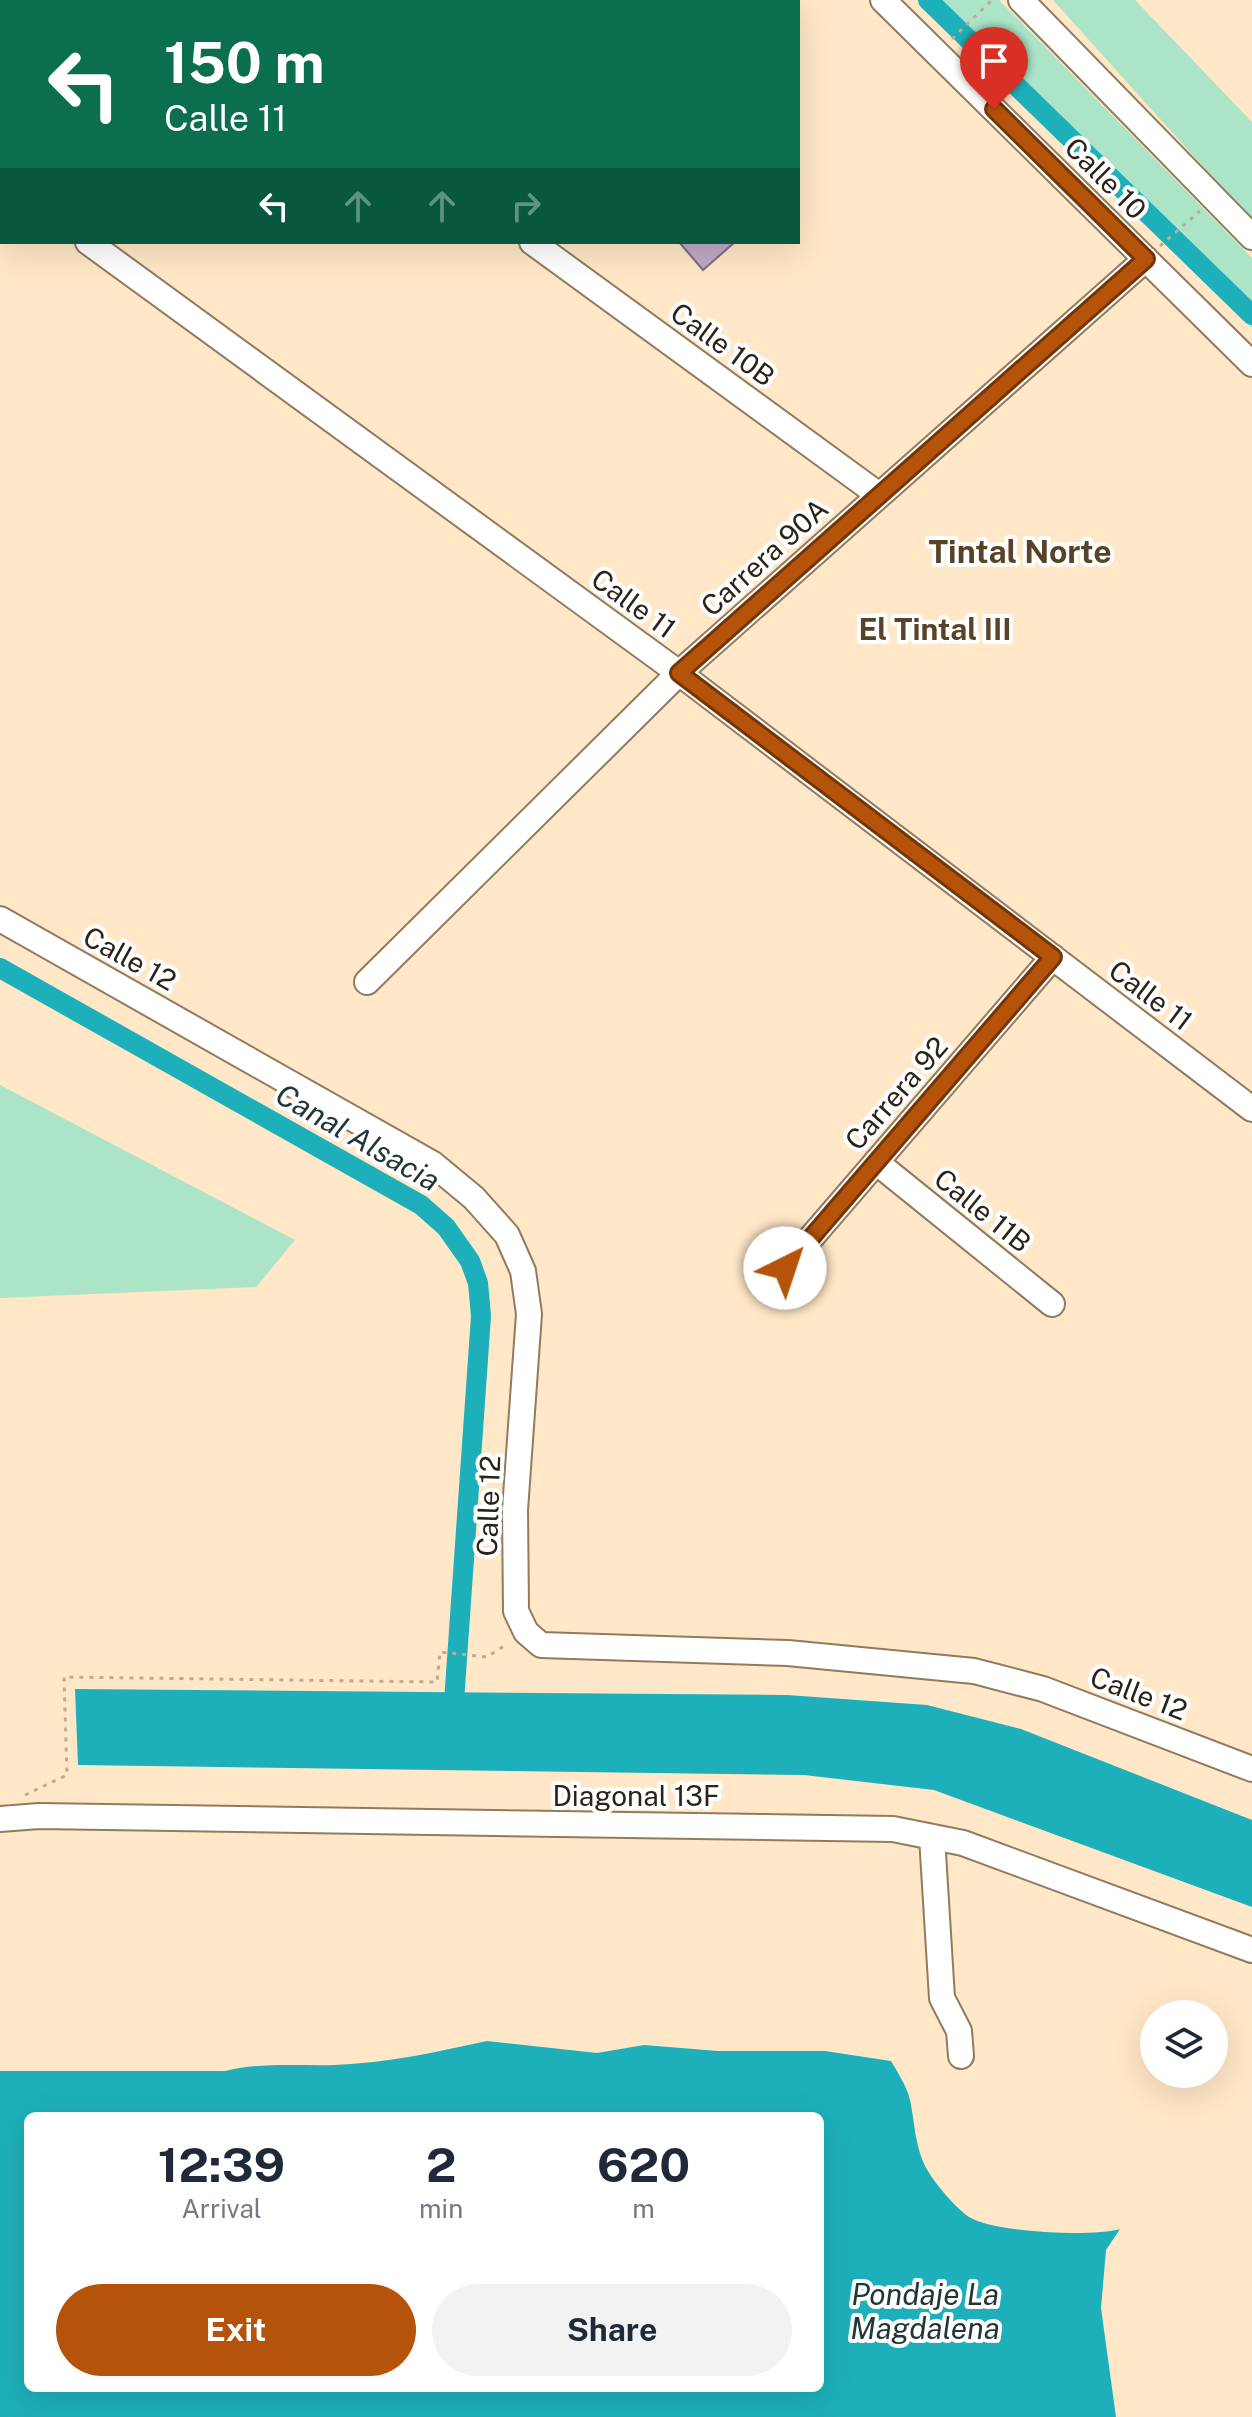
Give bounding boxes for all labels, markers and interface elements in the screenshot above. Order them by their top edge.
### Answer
pin [960,27,1028,109]
text: 150 m [164,30,325,96]
icon: left [32,32,136,136]
icon: arrive [972,39,1016,83]
text: Calle 11 [164,97,287,139]
street label: Calle 10 [1058,130,1154,226]
icon: left [252,184,296,228]
icon: ahead [336,184,380,228]
icon: ahead [420,184,464,228]
icon: right [504,184,548,228]
street label: Calle 10B [665,295,781,393]
street label: Carrera 90A [694,491,834,623]
district label: Tintal Norte [928,533,1112,570]
street label: Calle 11 [586,562,682,644]
district label: El Tintal III [858,611,1012,647]
street label: Calle 12 [78,919,182,997]
street label: Calle 11 [1103,953,1199,1037]
street label: Carrera 92 [838,1030,954,1156]
water label: Canal Alsacia [270,1076,446,1198]
street label: Calle 11B [928,1161,1038,1259]
position arrow [743,1226,827,1310]
street label: Calle 12 [470,1455,506,1557]
street label: Calle 12 [1086,1660,1192,1726]
street label: Diagonal 13F [552,1779,720,1812]
map controls [1140,2000,1228,2088]
button: layers [1140,2000,1228,2088]
text: 12:39 [158,2136,285,2193]
text: 2 [426,2136,456,2193]
text: 620 [597,2136,690,2193]
text: Arrival [181,2193,262,2224]
text: min [419,2193,463,2224]
text: m [632,2193,655,2224]
water label: Pondaje La Magdalena [850,2276,1000,2346]
button: Exit [56,2284,416,2376]
button: Share [432,2284,792,2376]

